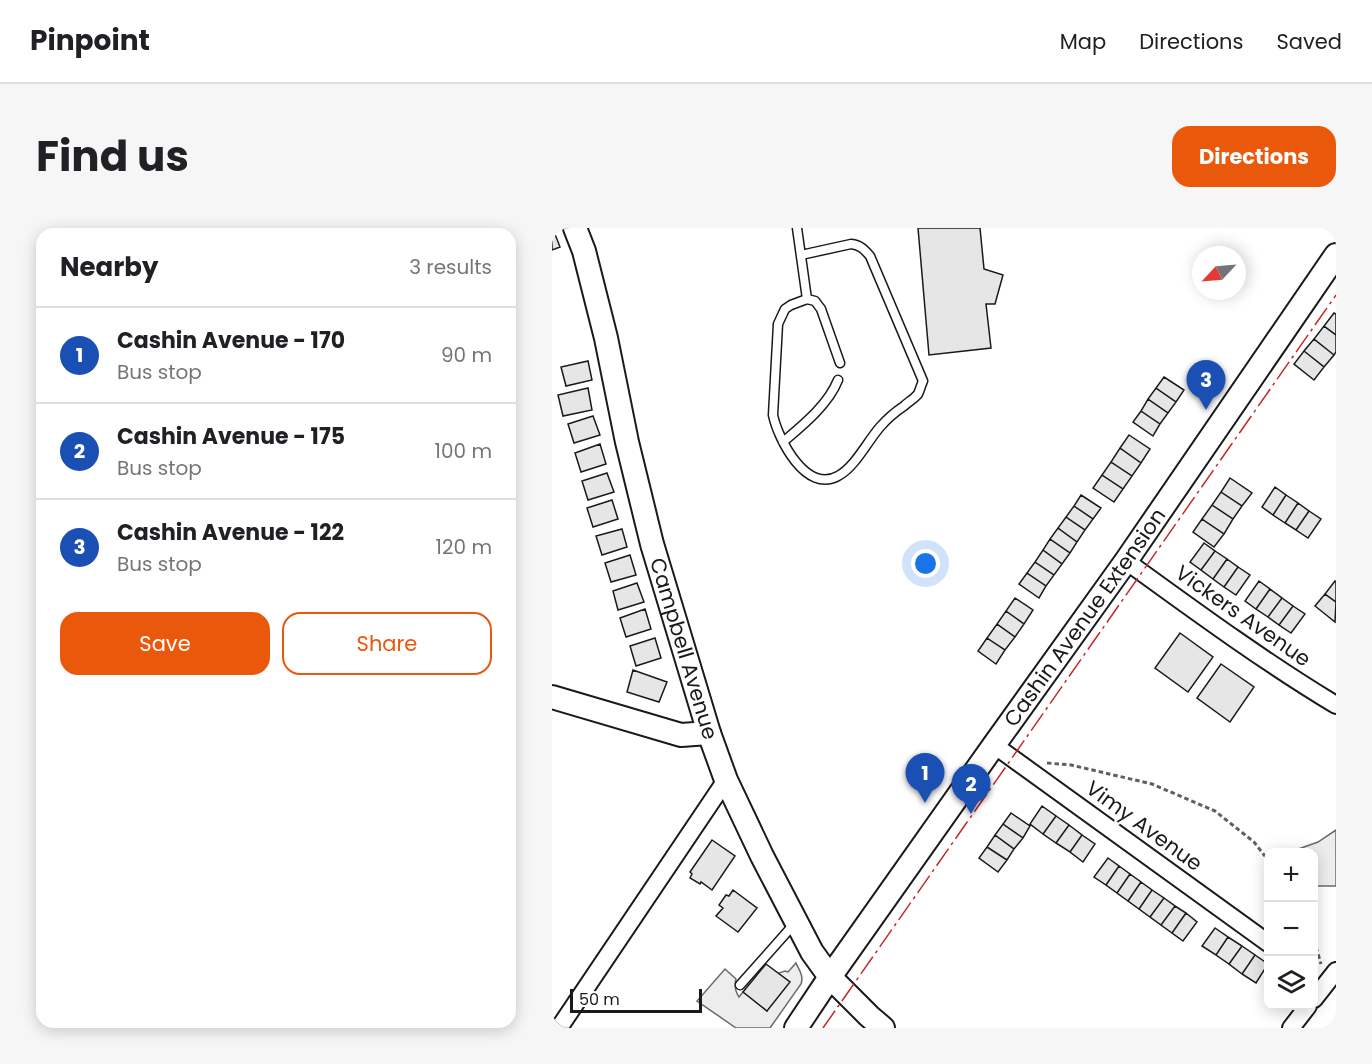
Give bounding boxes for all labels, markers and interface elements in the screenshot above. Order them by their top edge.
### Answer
text: Pinpoint [30,21,150,60]
text: Map [1060,27,1106,56]
text: Directions [1139,27,1243,56]
text: Saved [1276,27,1342,56]
button: Directions [1172,126,1336,187]
text: Find us [36,127,189,186]
north arrow [1192,246,1246,300]
text: Nearby [60,249,158,285]
text: 3 results [409,253,492,281]
text: Cashin Avenue - 170 [117,325,345,356]
text: 1 [76,341,83,369]
text: 90 m [441,341,492,369]
text: Bus stop [117,358,202,386]
pin: 3 [1186,360,1226,410]
text: Cashin Avenue - 175 [117,421,345,452]
text: 2 [74,437,85,465]
text: 100 m [435,437,492,465]
text: Bus stop [117,454,202,482]
street label: Cashin Avenue Extension [997,502,1172,732]
text: Cashin Avenue - 122 [117,517,344,548]
text: 3 [73,533,86,561]
text: 120 m [436,533,492,561]
your location [911,549,940,578]
text: Bus stop [117,550,202,578]
street label: Campbell Avenue [643,554,725,743]
street label: Vickers Avenue [1170,558,1317,673]
button: Save [60,612,270,675]
button: Share [282,612,492,675]
pin: 1 [906,754,944,803]
pin: 2 [952,764,990,814]
street label: Vimy Avenue [1080,774,1208,878]
map controls [1264,848,1318,1010]
button: + [1264,848,1318,902]
button: − [1264,902,1318,956]
button: layers [1264,956,1318,1010]
scale bar [570,986,702,1014]
text: 50 m [579,988,620,1011]

